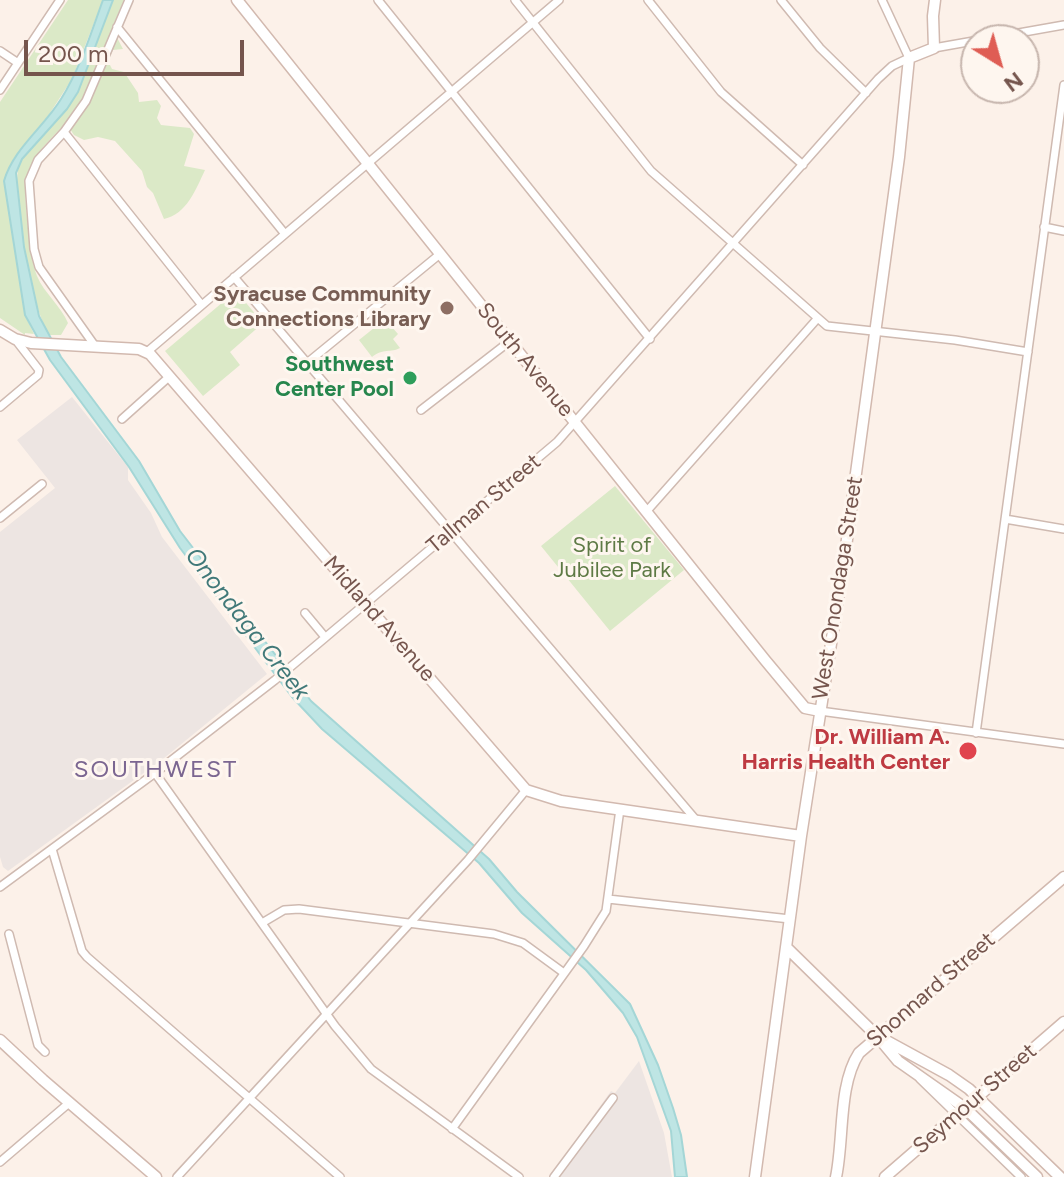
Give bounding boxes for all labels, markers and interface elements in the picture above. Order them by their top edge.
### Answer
scale bar [28,24,248,74]
north arrow [960,24,1040,104]
text: 200 m [38,39,109,68]
text: N [999,66,1028,98]
place label: Syracuse Community Connections Library [213,282,431,334]
street label: South Avenue [471,298,579,422]
marker: Syracuse Community Connections Library [438,299,456,317]
place label: Southwest Center Pool [275,352,394,404]
marker: Southwest Center Pool [401,369,419,387]
street label: Tallman Street [422,449,546,559]
street label: West Onondaga Street [807,474,869,702]
park label: Spirit of Jubilee Park [553,533,671,584]
water label: Onondaga Creek [179,542,315,706]
street label: Midland Avenue [317,551,441,687]
place label: Dr. William A. Harris Health Center [742,725,950,776]
marker: Dr. William A. Harris Health Center [957,740,979,762]
district label: SOUTHWEST [74,756,238,784]
street label: Shonnard Street [861,927,1001,1053]
street label: Seymour Street [908,1038,1042,1160]

